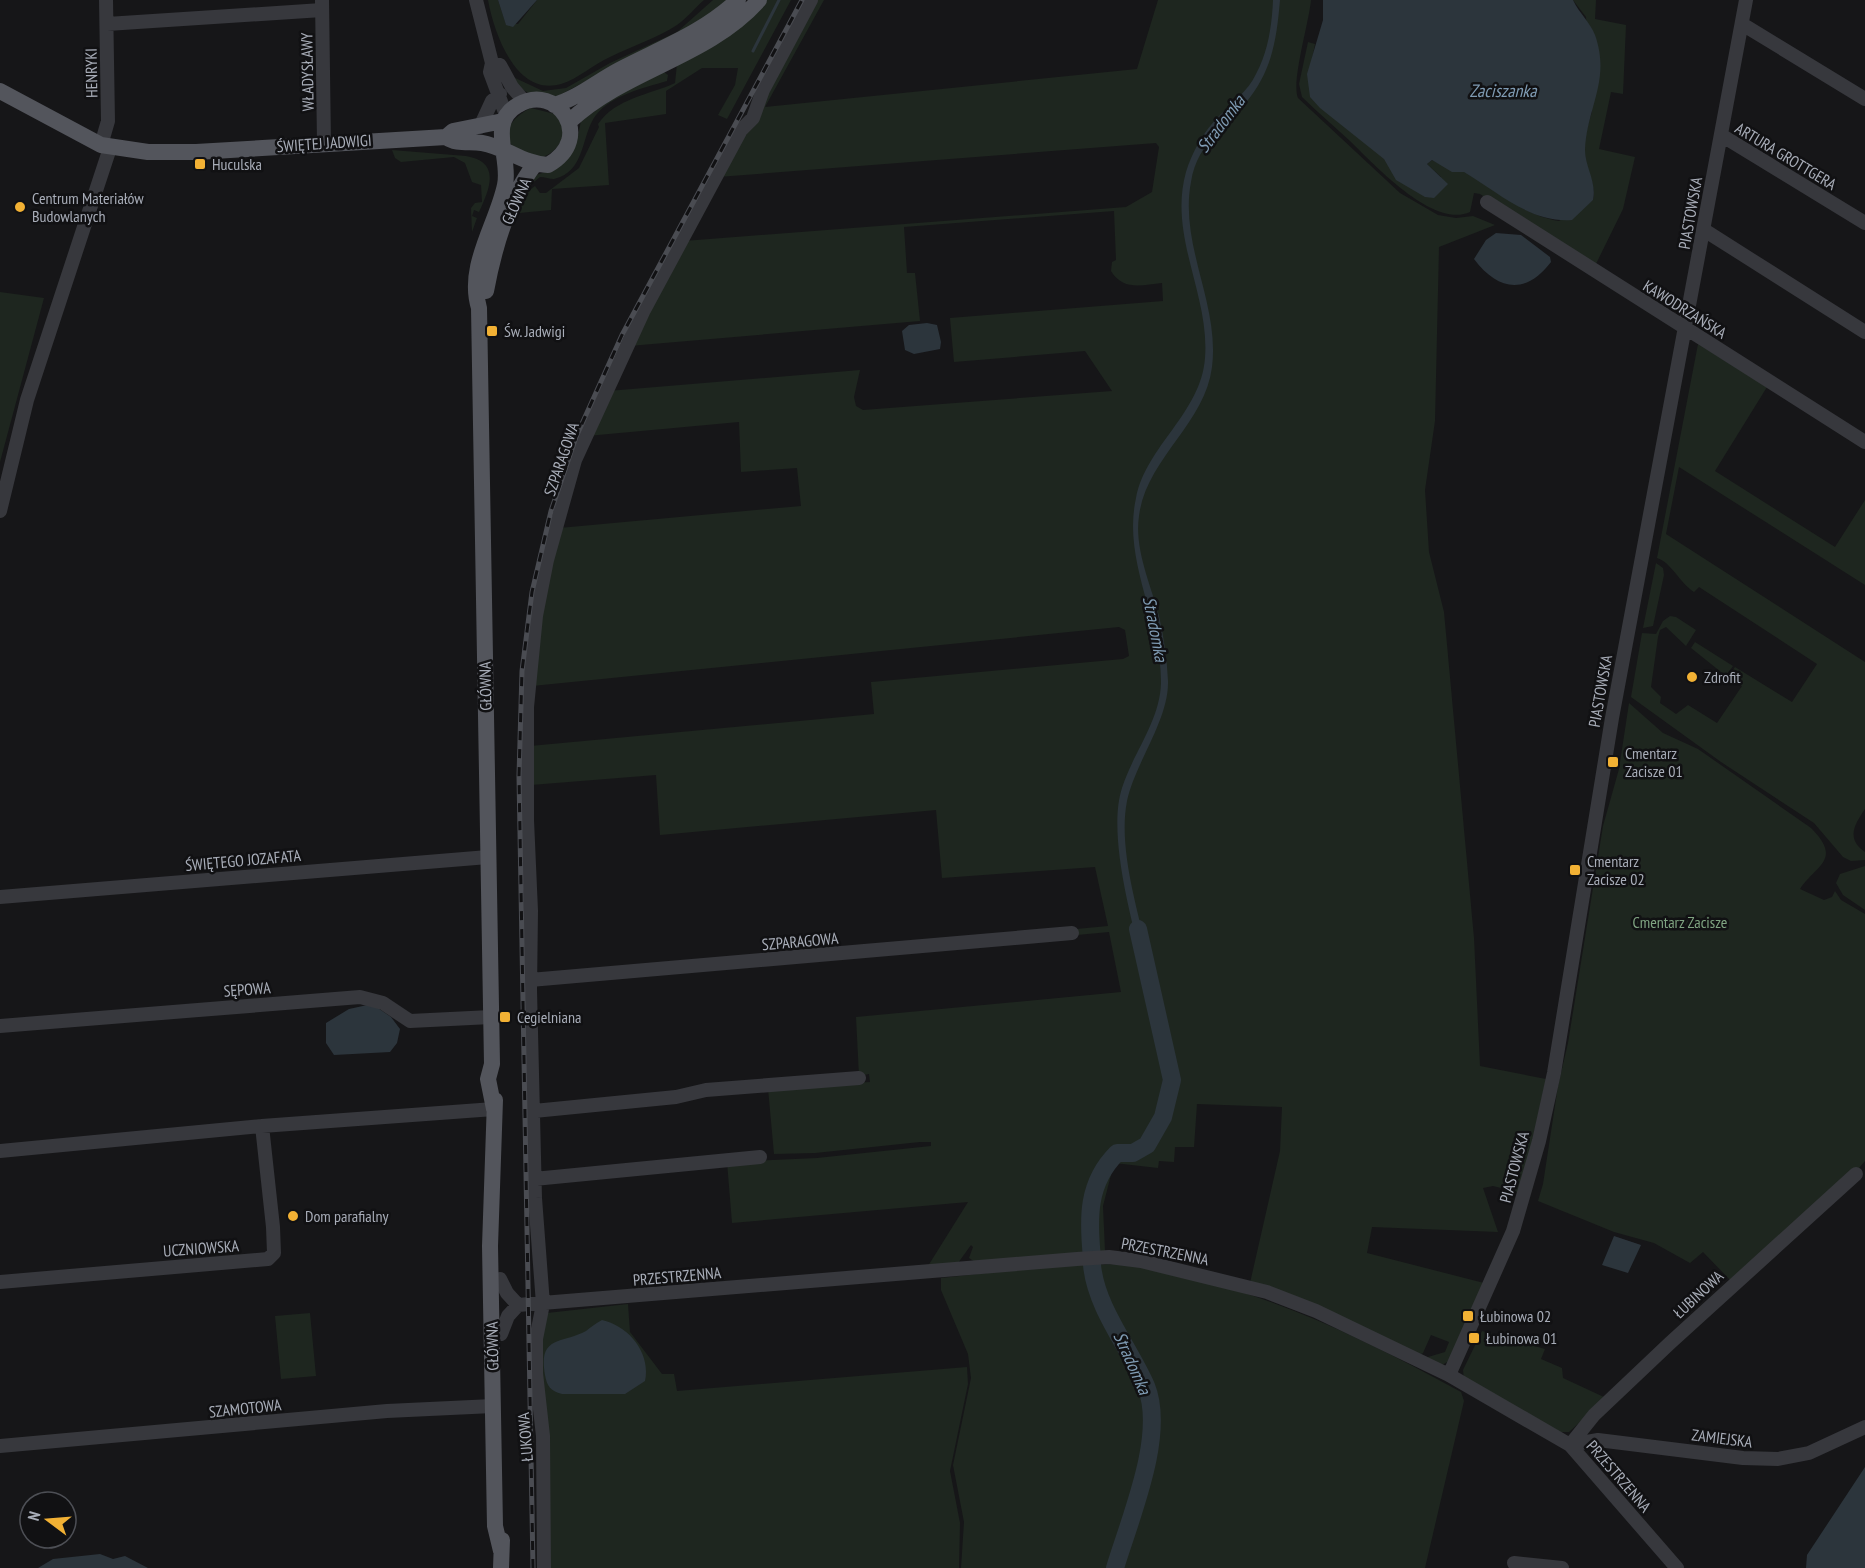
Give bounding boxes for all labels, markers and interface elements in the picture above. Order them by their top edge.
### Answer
street label: WŁADYSŁAWY [296,32,318,112]
street label: HENRYKI [81,48,101,98]
water label: Zaciszanka [1470,79,1537,102]
water label: Stradomka [1191,90,1250,157]
street label: ARTURA GROTTGERA [1732,118,1841,194]
street label: ŚWIĘTEJ JADWIGI [276,130,372,156]
place label: Huculska [212,154,262,174]
marker: Huculska [193,157,207,171]
street label: GŁÓWNA [497,174,535,227]
street label: PIASTOWSKA [1674,175,1706,251]
place label: Centrum Materiałów Budowlanych [32,188,144,226]
marker: Centrum Materiałów Budowlanych [13,200,27,214]
street label: KAWODRZAŃSKA [1640,275,1731,343]
place label: Św. Jadwigi [504,321,565,341]
marker: Św. Jadwigi [485,324,499,338]
street label: SZPARAGOWA [539,419,583,498]
water label: Stradomka [1138,594,1173,664]
street label: PIASTOWSKA [1584,653,1616,729]
street label: GŁÓWNA [475,661,495,711]
place label: Zdrofit [1704,667,1741,687]
marker: Zdrofit [1685,670,1699,684]
place label: Cmentarz Zacisze 01 [1625,743,1683,781]
marker: Cmentarz Zacisze 01 [1606,755,1620,769]
street label: ŚWIĘTEGO JOZAFATA [184,845,302,875]
place label: Cmentarz Zacisze 02 [1587,851,1645,889]
marker: Cmentarz Zacisze 02 [1568,863,1582,877]
park label: Cmentarz Zacisze [1633,912,1727,932]
street label: SZPARAGOWA [761,928,839,954]
street label: SĘPOWA [223,977,272,1001]
place label: Cegielniana [517,1007,581,1027]
marker: Cegielniana [498,1010,512,1024]
street label: PIASTOWSKA [1495,1129,1533,1205]
place label: Dom parafialny [305,1206,388,1226]
marker: Dom parafialny [286,1209,300,1223]
street label: PRZESTRZENNA [1120,1233,1211,1269]
street label: UCZNIOWSKA [162,1235,240,1261]
street label: PRZESTRZENNA [632,1262,722,1290]
street label: ŁUBINOWA [1669,1265,1728,1322]
place label: Łubinowa 02 [1480,1306,1551,1326]
marker: Łubinowa 02 [1461,1309,1475,1323]
street label: GŁÓWNA [482,1321,502,1371]
water label: Stradomka [1108,1328,1157,1398]
place label: Łubinowa 01 [1486,1328,1557,1348]
marker: Łubinowa 01 [1467,1331,1481,1345]
street label: SZAMOTOWA [208,1394,283,1422]
street label: ŁUKOWA [513,1411,537,1462]
street label: ZAMIEJSKA [1691,1424,1754,1452]
street label: PRZESTRZENNA [1582,1436,1656,1516]
north arrow [18,1490,78,1550]
text: N [23,1509,44,1523]

